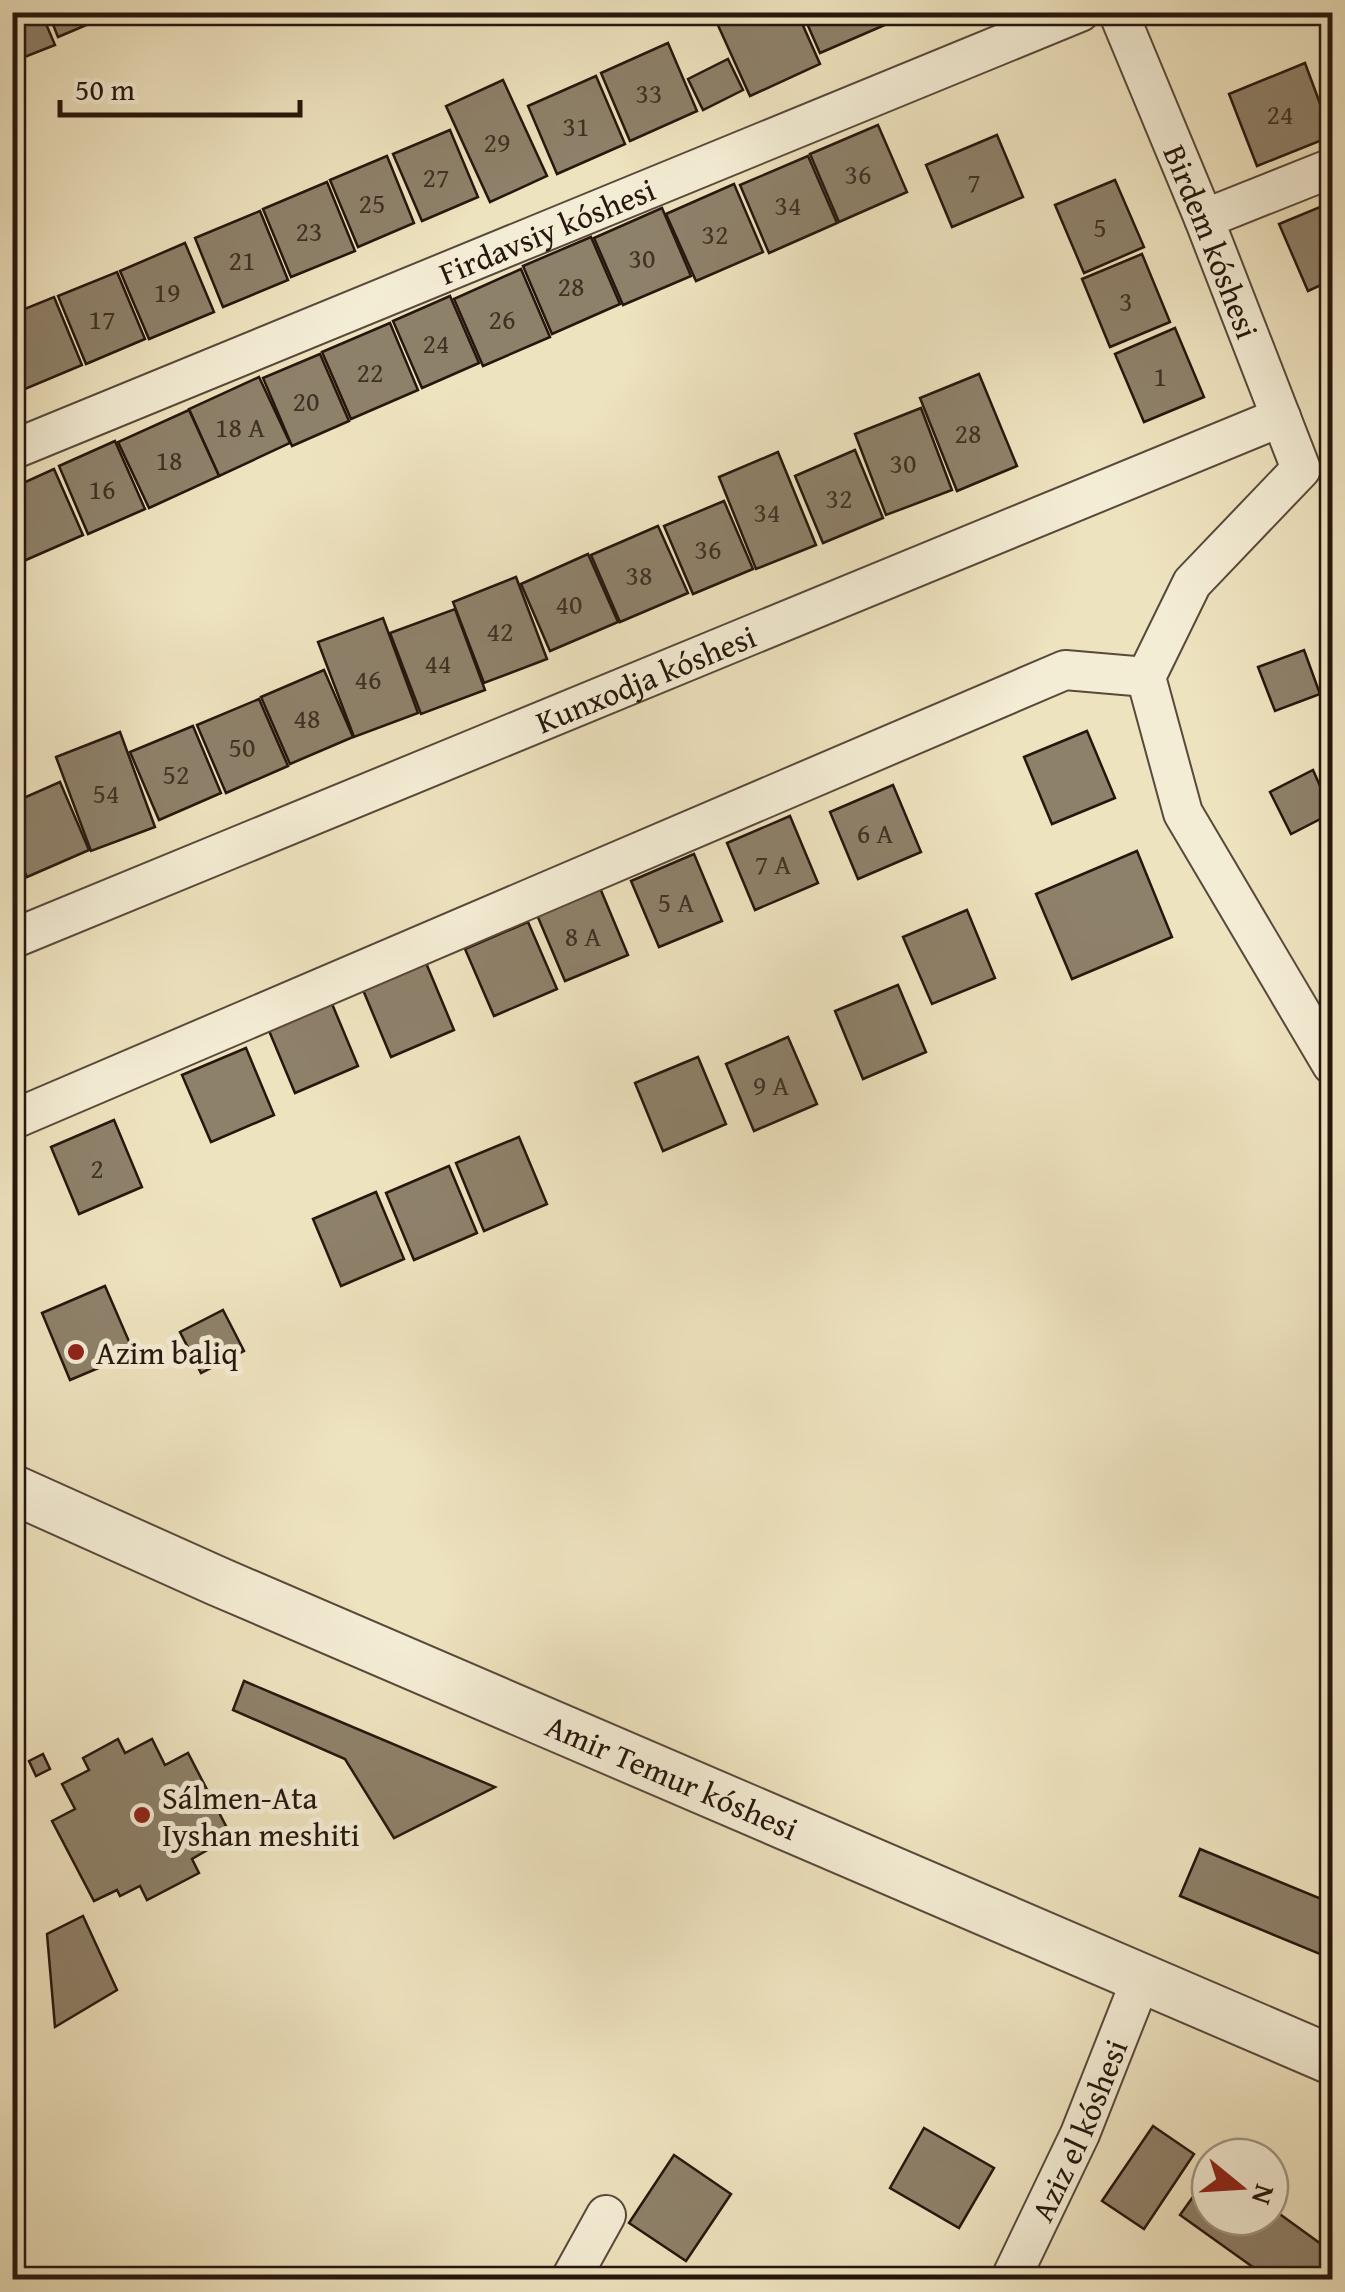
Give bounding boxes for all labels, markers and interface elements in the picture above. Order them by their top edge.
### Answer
scale bar [60,55,300,117]
text: 50 m [75,67,135,111]
house number: 33 [636,72,662,113]
house number: 24 [1267,93,1293,134]
house number: 31 [563,105,589,146]
house number: 29 [484,121,510,162]
street label: Birdem kóshesi [1152,137,1272,345]
house number: 36 [845,153,871,194]
house number: 27 [423,156,449,197]
house number: 7 [967,161,981,202]
street label: Firdavsiy kóshesi [432,165,662,296]
house number: 25 [359,182,385,223]
house number: 34 [775,184,801,225]
house number: 5 [1093,206,1107,247]
house number: 23 [296,210,322,251]
house number: 32 [702,213,728,254]
house number: 30 [629,237,655,278]
house number: 21 [229,239,255,280]
house number: 28 [558,265,584,306]
house number: 19 [154,271,180,312]
house number: 3 [1119,280,1133,321]
house number: 17 [89,298,115,339]
house number: 26 [489,298,515,339]
house number: 24 [423,322,449,363]
house number: 22 [357,351,383,392]
house number: 1 [1153,355,1167,396]
house number: 20 [293,380,319,421]
house number: 18 А [215,406,265,447]
house number: 28 [955,412,981,453]
house number: 18 [156,439,182,480]
house number: 30 [890,442,916,483]
house number: 16 [89,468,115,509]
house number: 32 [826,477,852,518]
house number: 34 [754,491,780,532]
house number: 36 [695,528,721,569]
house number: 38 [626,554,652,595]
house number: 40 [556,583,582,624]
house number: 42 [487,610,513,651]
street label: Kunxodja kóshesi [528,612,763,745]
house number: 44 [425,642,451,683]
house number: 46 [355,658,381,699]
house number: 48 [294,697,320,738]
house number: 50 [229,726,255,767]
house number: 52 [163,753,189,794]
house number: 54 [93,772,119,813]
house number: 6 А [857,812,893,853]
house number: 7 А [755,843,791,884]
house number: 5 А [658,881,694,922]
house number: 8 А [565,915,601,956]
house number: 9 А [753,1064,789,1105]
house number: 2 [90,1147,104,1188]
place label: Azim baliq [96,1329,238,1376]
marker: Azim baliq [65,1341,87,1363]
street label: Amir Temur kóshesi [539,1702,805,1851]
place label: Sálmen-Ata Iyshan meshiti [162,1774,360,1858]
marker: Sálmen-Ata Iyshan meshiti [131,1804,153,1826]
street label: Aziz el kóshesi [1018,2032,1139,2229]
north arrow [1190,2137,1290,2237]
text: N [1242,2180,1287,2210]

